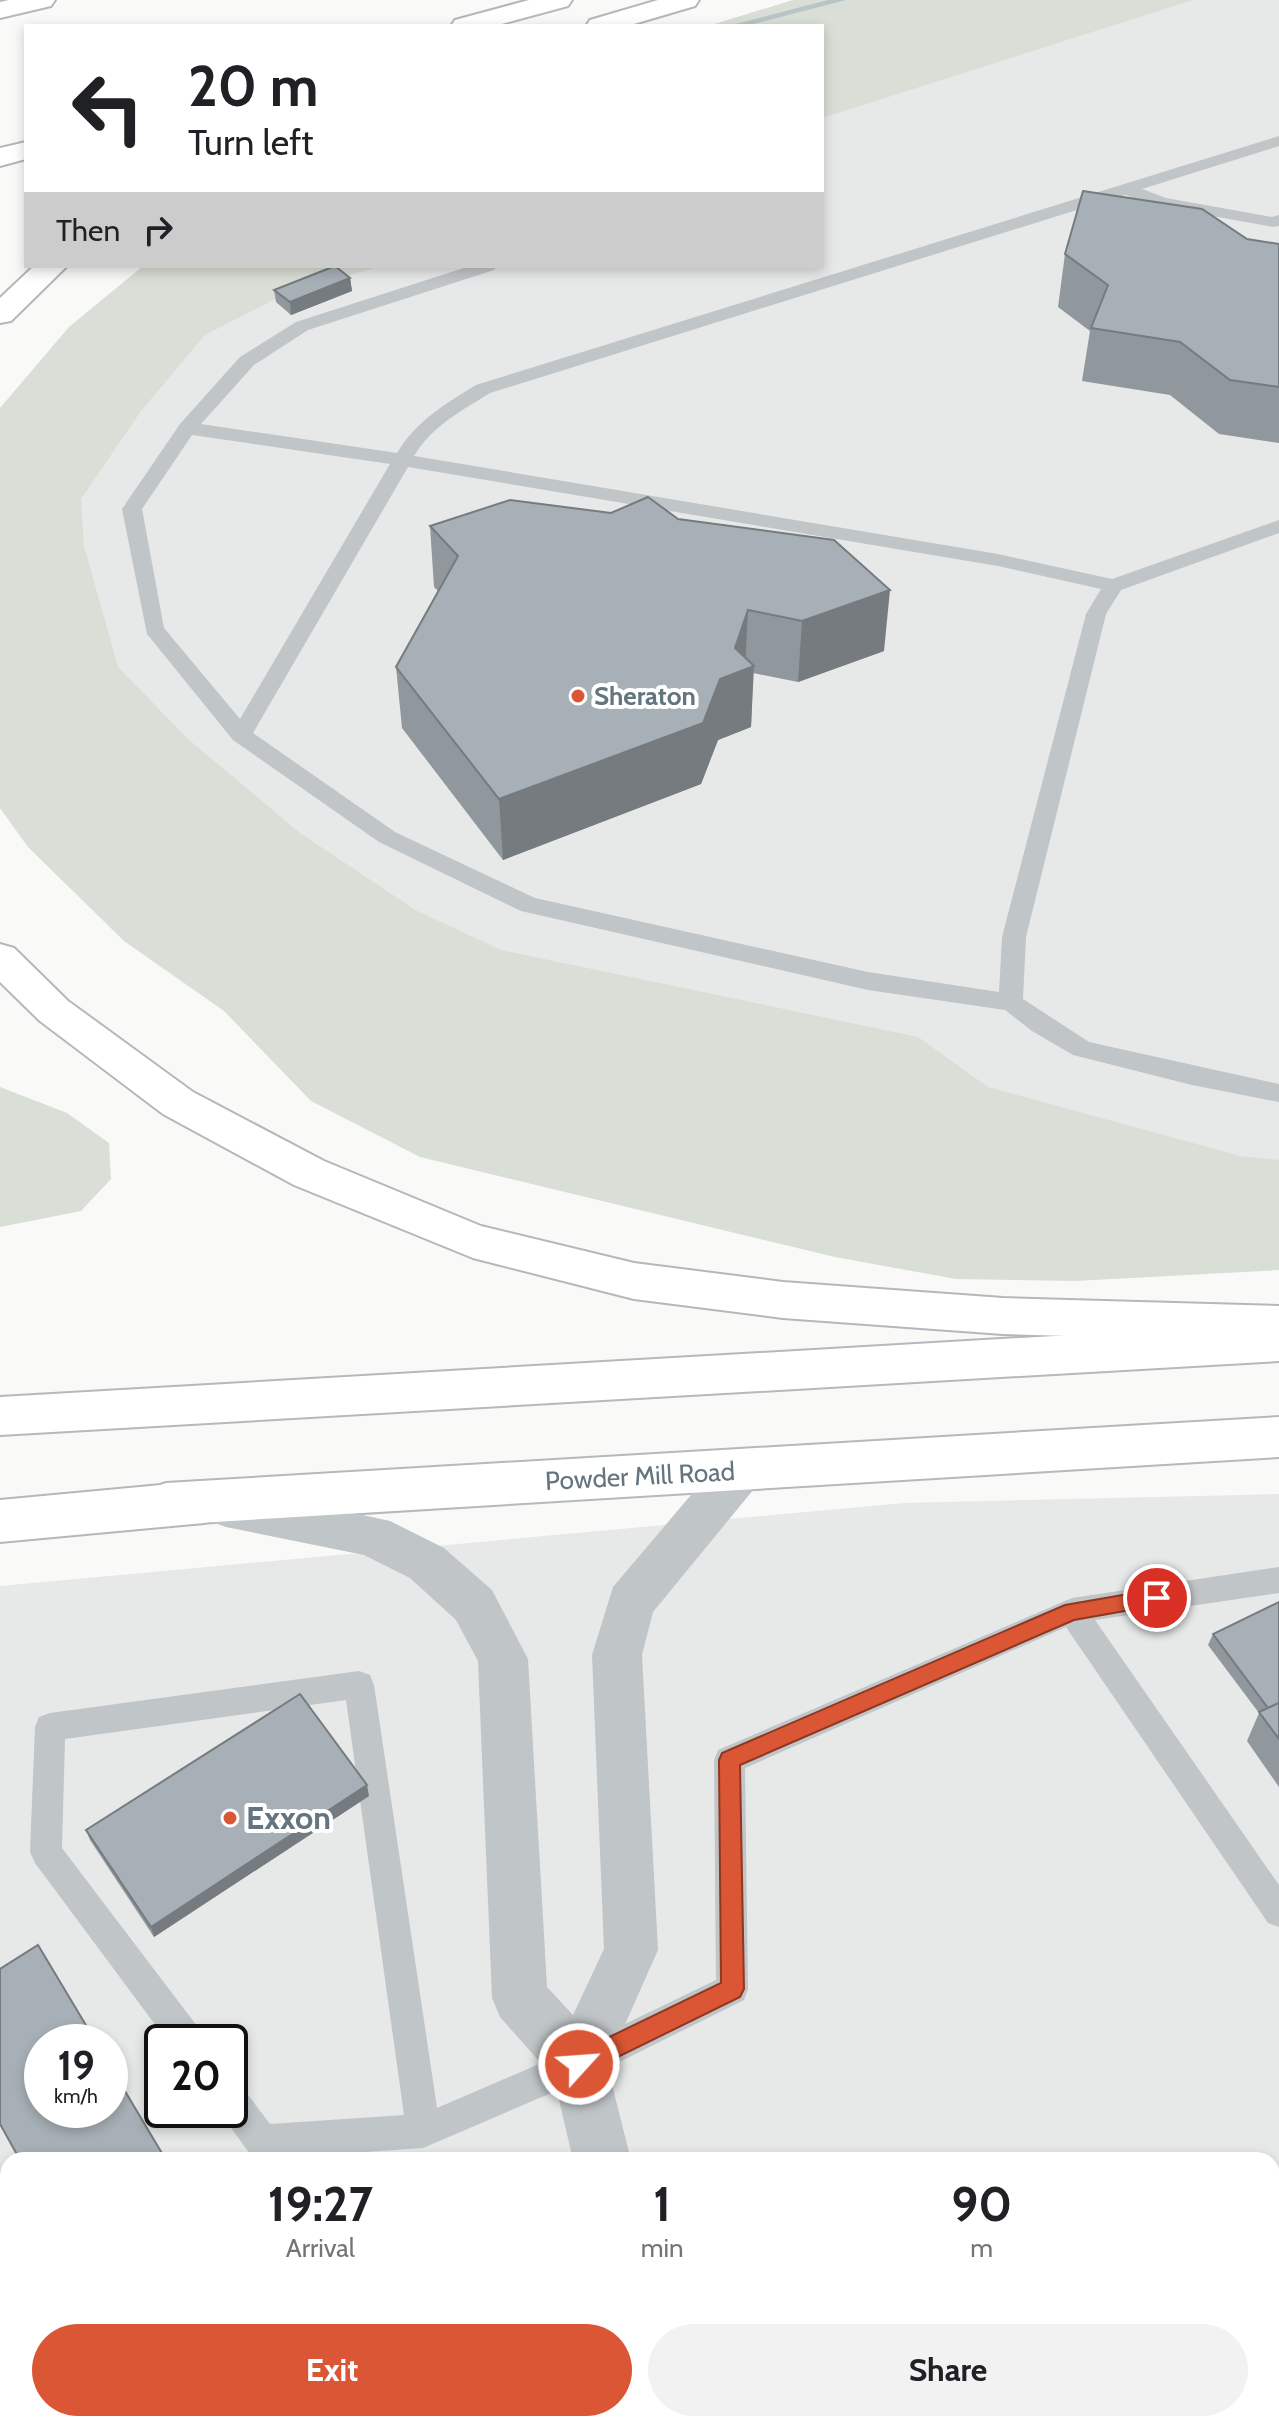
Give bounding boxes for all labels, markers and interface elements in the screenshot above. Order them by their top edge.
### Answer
text: 20 m [188,52,318,120]
icon: left [56,56,160,160]
text: Turn left [188,120,313,164]
icon: right [136,208,180,252]
text: Then [56,212,120,249]
place label: Sheraton [594,680,696,712]
marker: Sheraton [569,687,587,705]
street label: Powder Mill Road [544,1455,736,1497]
pin [1123,1564,1191,1632]
icon: arrive [1135,1576,1179,1620]
place label: Exxon [246,1798,331,1837]
marker: Exxon [221,1809,239,1827]
position arrow [537,2022,621,2106]
speed limit sign: 20 [144,2024,248,2128]
text: 19 [57,2041,95,2090]
text: km/h [54,2084,98,2108]
text: 19:27 [268,2175,373,2233]
text: 1 [653,2175,671,2233]
text: 90 [951,2175,1012,2233]
text: Arrival [286,2232,355,2264]
text: min [641,2232,684,2264]
text: m [970,2232,993,2264]
button: Exit [32,2324,632,2416]
button: Share [648,2324,1248,2416]

